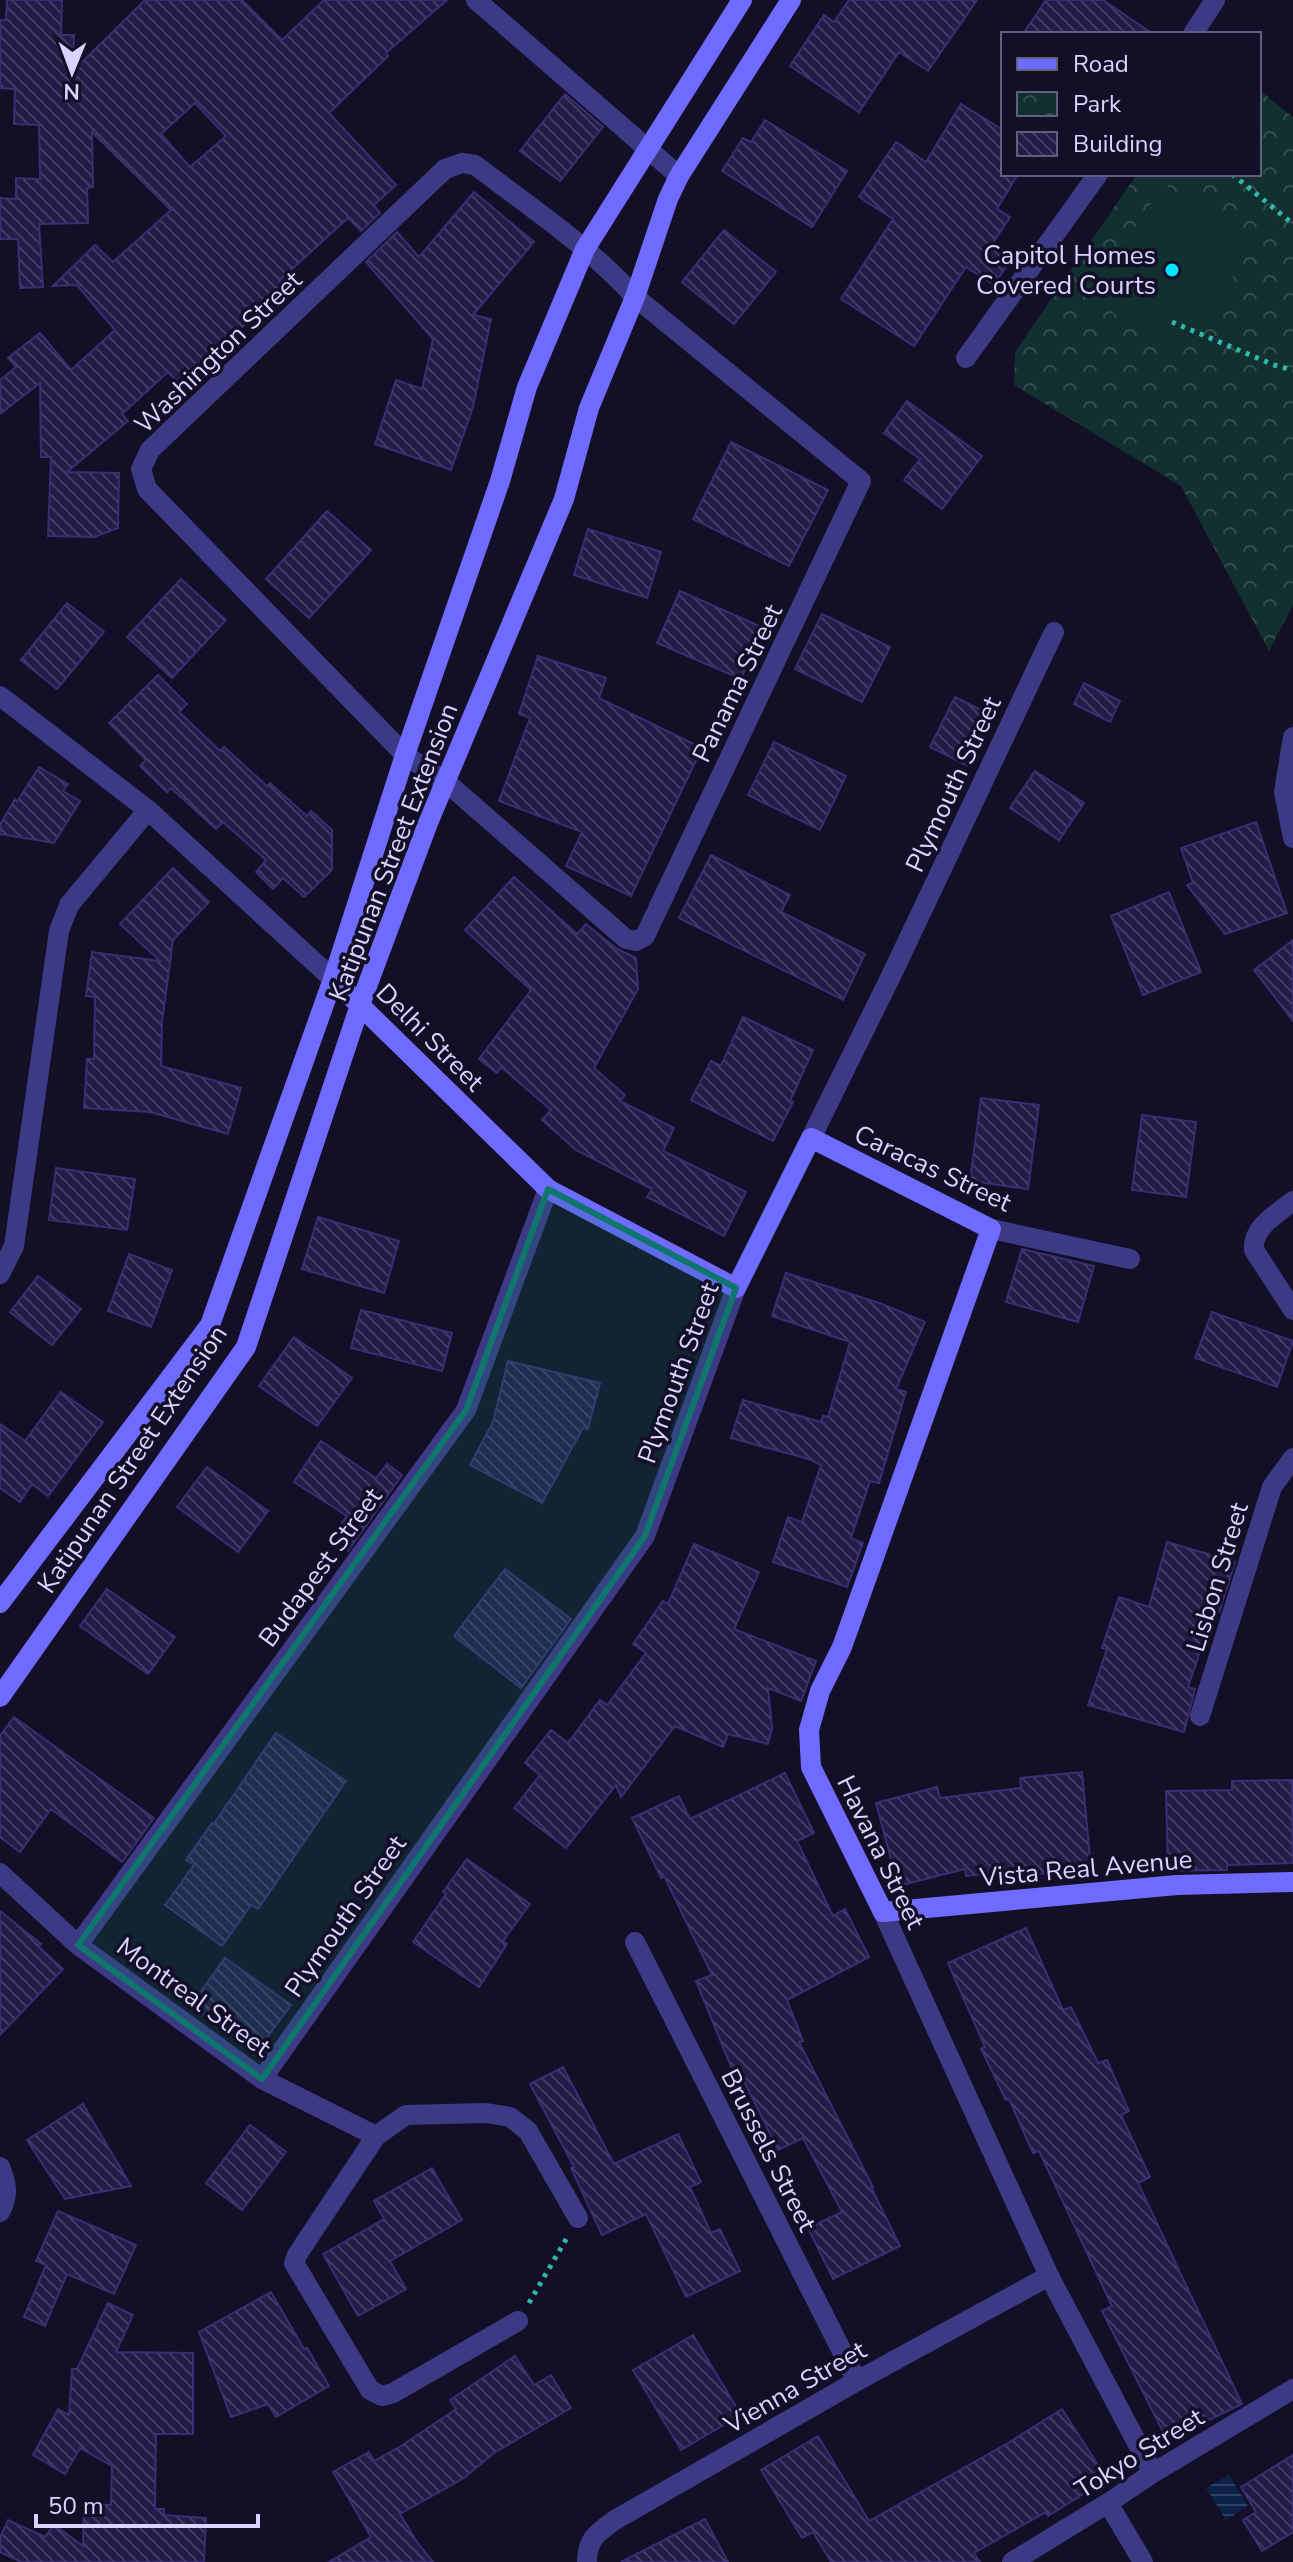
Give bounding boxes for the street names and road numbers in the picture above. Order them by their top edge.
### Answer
street label: Washington Street [127,263,310,441]
street label: Panama Street [684,598,791,768]
street label: Plymouth Street [897,690,1010,878]
street label: Katipunan Street Extension [320,698,467,1006]
street label: Delhi Street [368,976,492,1100]
street label: Caracas Street [849,1117,1018,1221]
street label: Plymouth Street [630,1277,728,1468]
street label: Katipunan Street Extension [29,1318,235,1600]
street label: Budapest Street [251,1480,391,1654]
street label: Lisbon Street [1178,1497,1257,1656]
street label: Havana Street [828,1770,933,1936]
street label: Plymouth Street [277,1828,415,2004]
street label: Vista Real Avenue [977,1842,1194,1895]
street label: Montreal Street [110,1930,279,2066]
street label: Brussels Street [713,2063,825,2238]
street label: Vienna Street [717,2332,874,2443]
street label: Tokyo Street [1068,2399,1211,2507]

